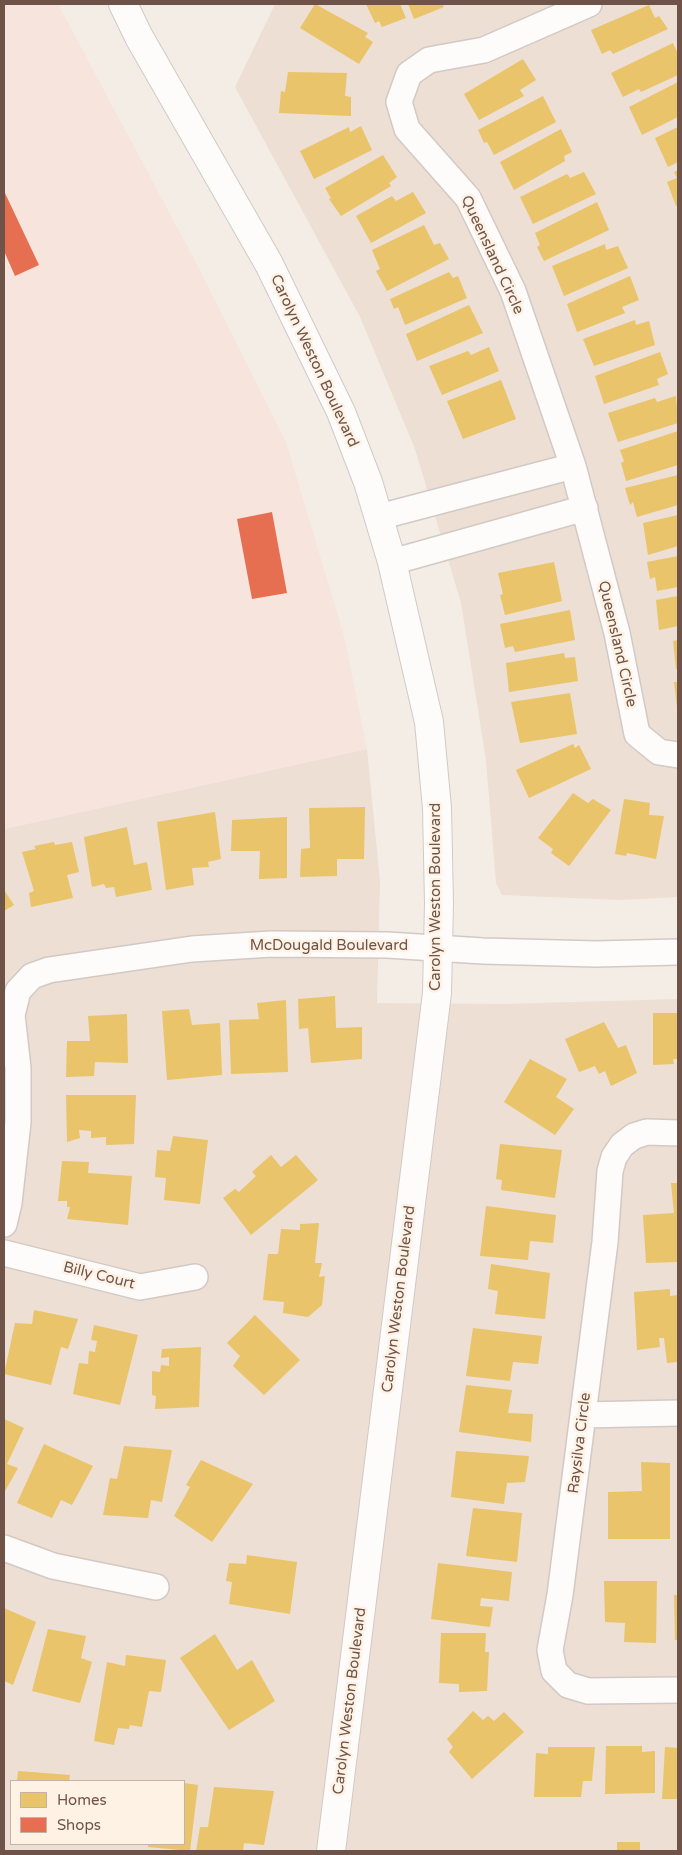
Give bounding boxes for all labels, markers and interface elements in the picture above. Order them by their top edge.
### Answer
street label: Queensland Circle [457,193,527,317]
street label: Carolyn Weston Boulevard [266,272,362,450]
street label: Queensland Circle [594,579,640,709]
street label: Carolyn Weston Boulevard [427,803,445,991]
street label: McDougald Boulevard [250,937,408,955]
street label: Carolyn Weston Boulevard [379,1204,419,1394]
street label: Billy Court [61,1258,137,1294]
street label: Raysilva Circle [565,1391,595,1495]
street label: Carolyn Weston Boulevard [330,1606,370,1796]
legend [10,1780,185,1845]
text: Homes [57,1791,107,1809]
text: Shops [57,1816,101,1834]

